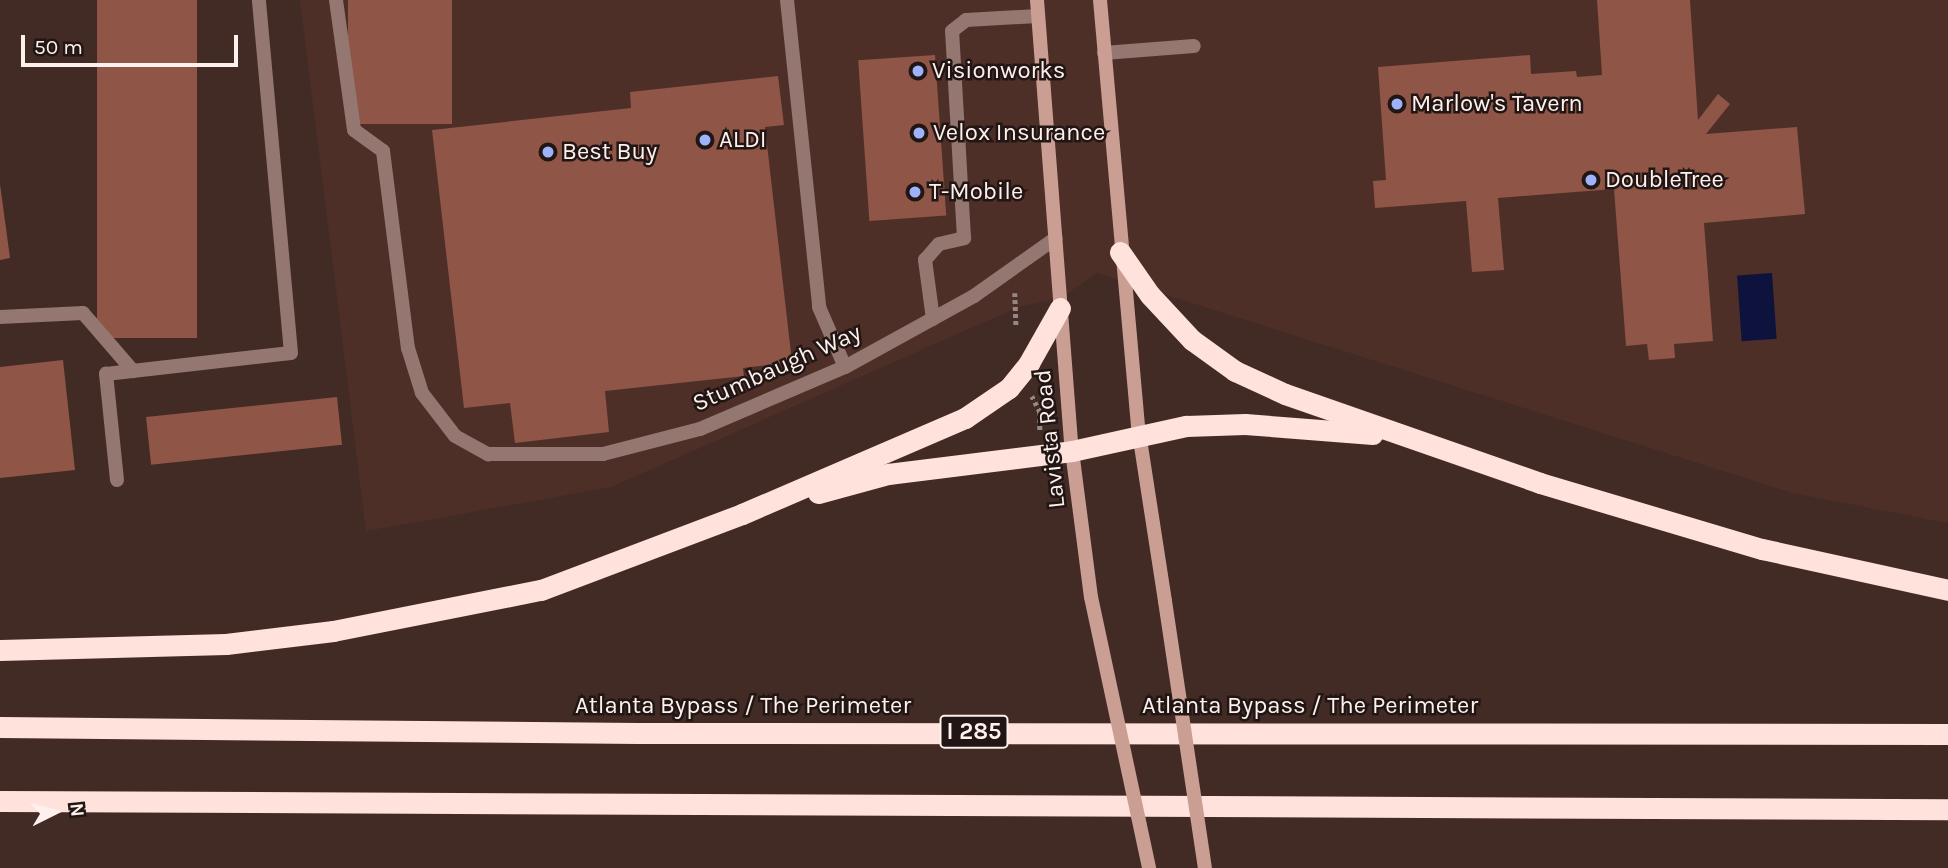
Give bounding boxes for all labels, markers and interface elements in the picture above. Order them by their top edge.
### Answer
scale bar [24,21,242,65]
text: 50 m [34,35,83,59]
place label: Visionworks [932,57,1065,85]
marker: Visionworks [910,63,926,79]
place label: Marlow's Tavern [1411,90,1583,118]
marker: Marlow's Tavern [1389,96,1405,112]
place label: Velox Insurance [933,119,1105,147]
marker: Velox Insurance [911,125,927,141]
place label: ALDI [719,126,767,154]
marker: ALDI [697,132,713,148]
place label: Best Buy [562,138,657,166]
marker: Best Buy [540,144,556,160]
place label: DoubleTree [1605,166,1724,194]
marker: DoubleTree [1583,172,1599,188]
place label: T-Mobile [929,178,1023,206]
marker: T-Mobile [907,184,923,200]
street label: Stumbaugh Way [688,318,866,418]
street label: Lavista Road [1028,368,1072,510]
street label: Atlanta Bypass / The Perimeter [575,692,911,720]
street label: Atlanta Bypass / The Perimeter [1142,692,1478,720]
road number: I 285 [939,712,1009,752]
north arrow [21,777,91,847]
text: N [65,802,89,818]

